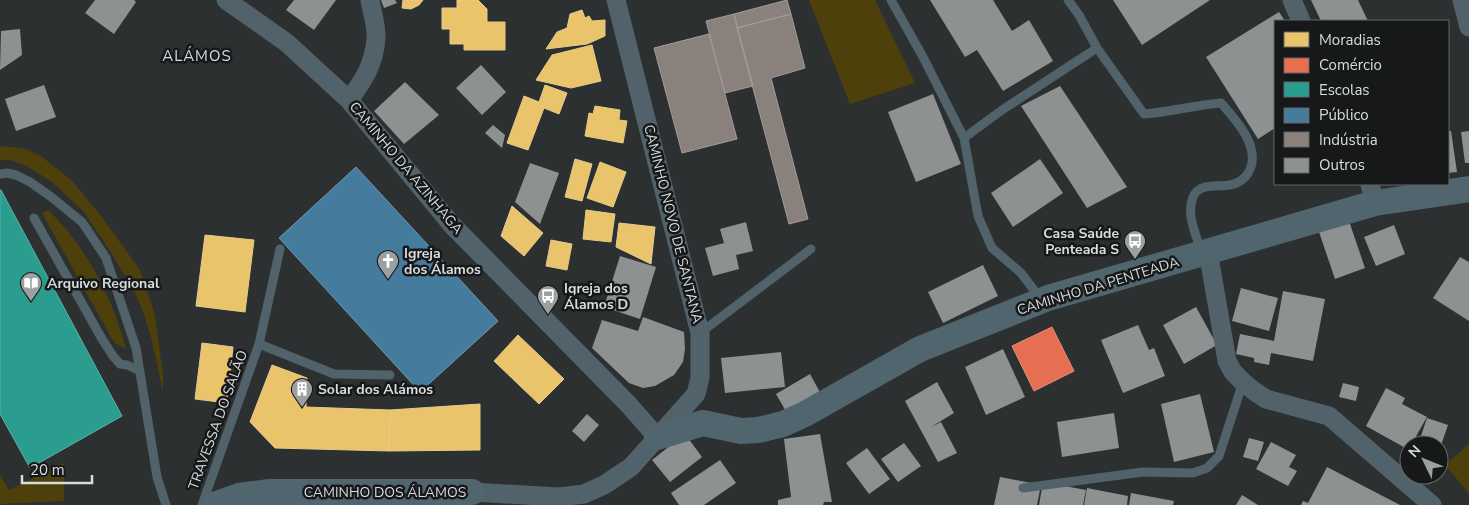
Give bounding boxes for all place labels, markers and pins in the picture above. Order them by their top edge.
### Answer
place label: Casa Saúde Penteada S [1043,224,1119,259]
bus stop icon: Casa Saúde Penteada S [1123,229,1147,260]
place label: Igreja dos Álamos [404,244,481,279]
church icon: Igreja dos Álamos [376,249,400,280]
library icon: Arquivo Regional [19,271,43,302]
place label: Arquivo Regional [47,274,160,293]
place label: Igreja dos Álamos D [564,279,628,314]
bus stop icon: Igreja dos Álamos D [536,284,560,315]
building icon: Solar dos Alámos [290,377,314,408]
place label: Solar dos Alámos [318,380,433,399]

